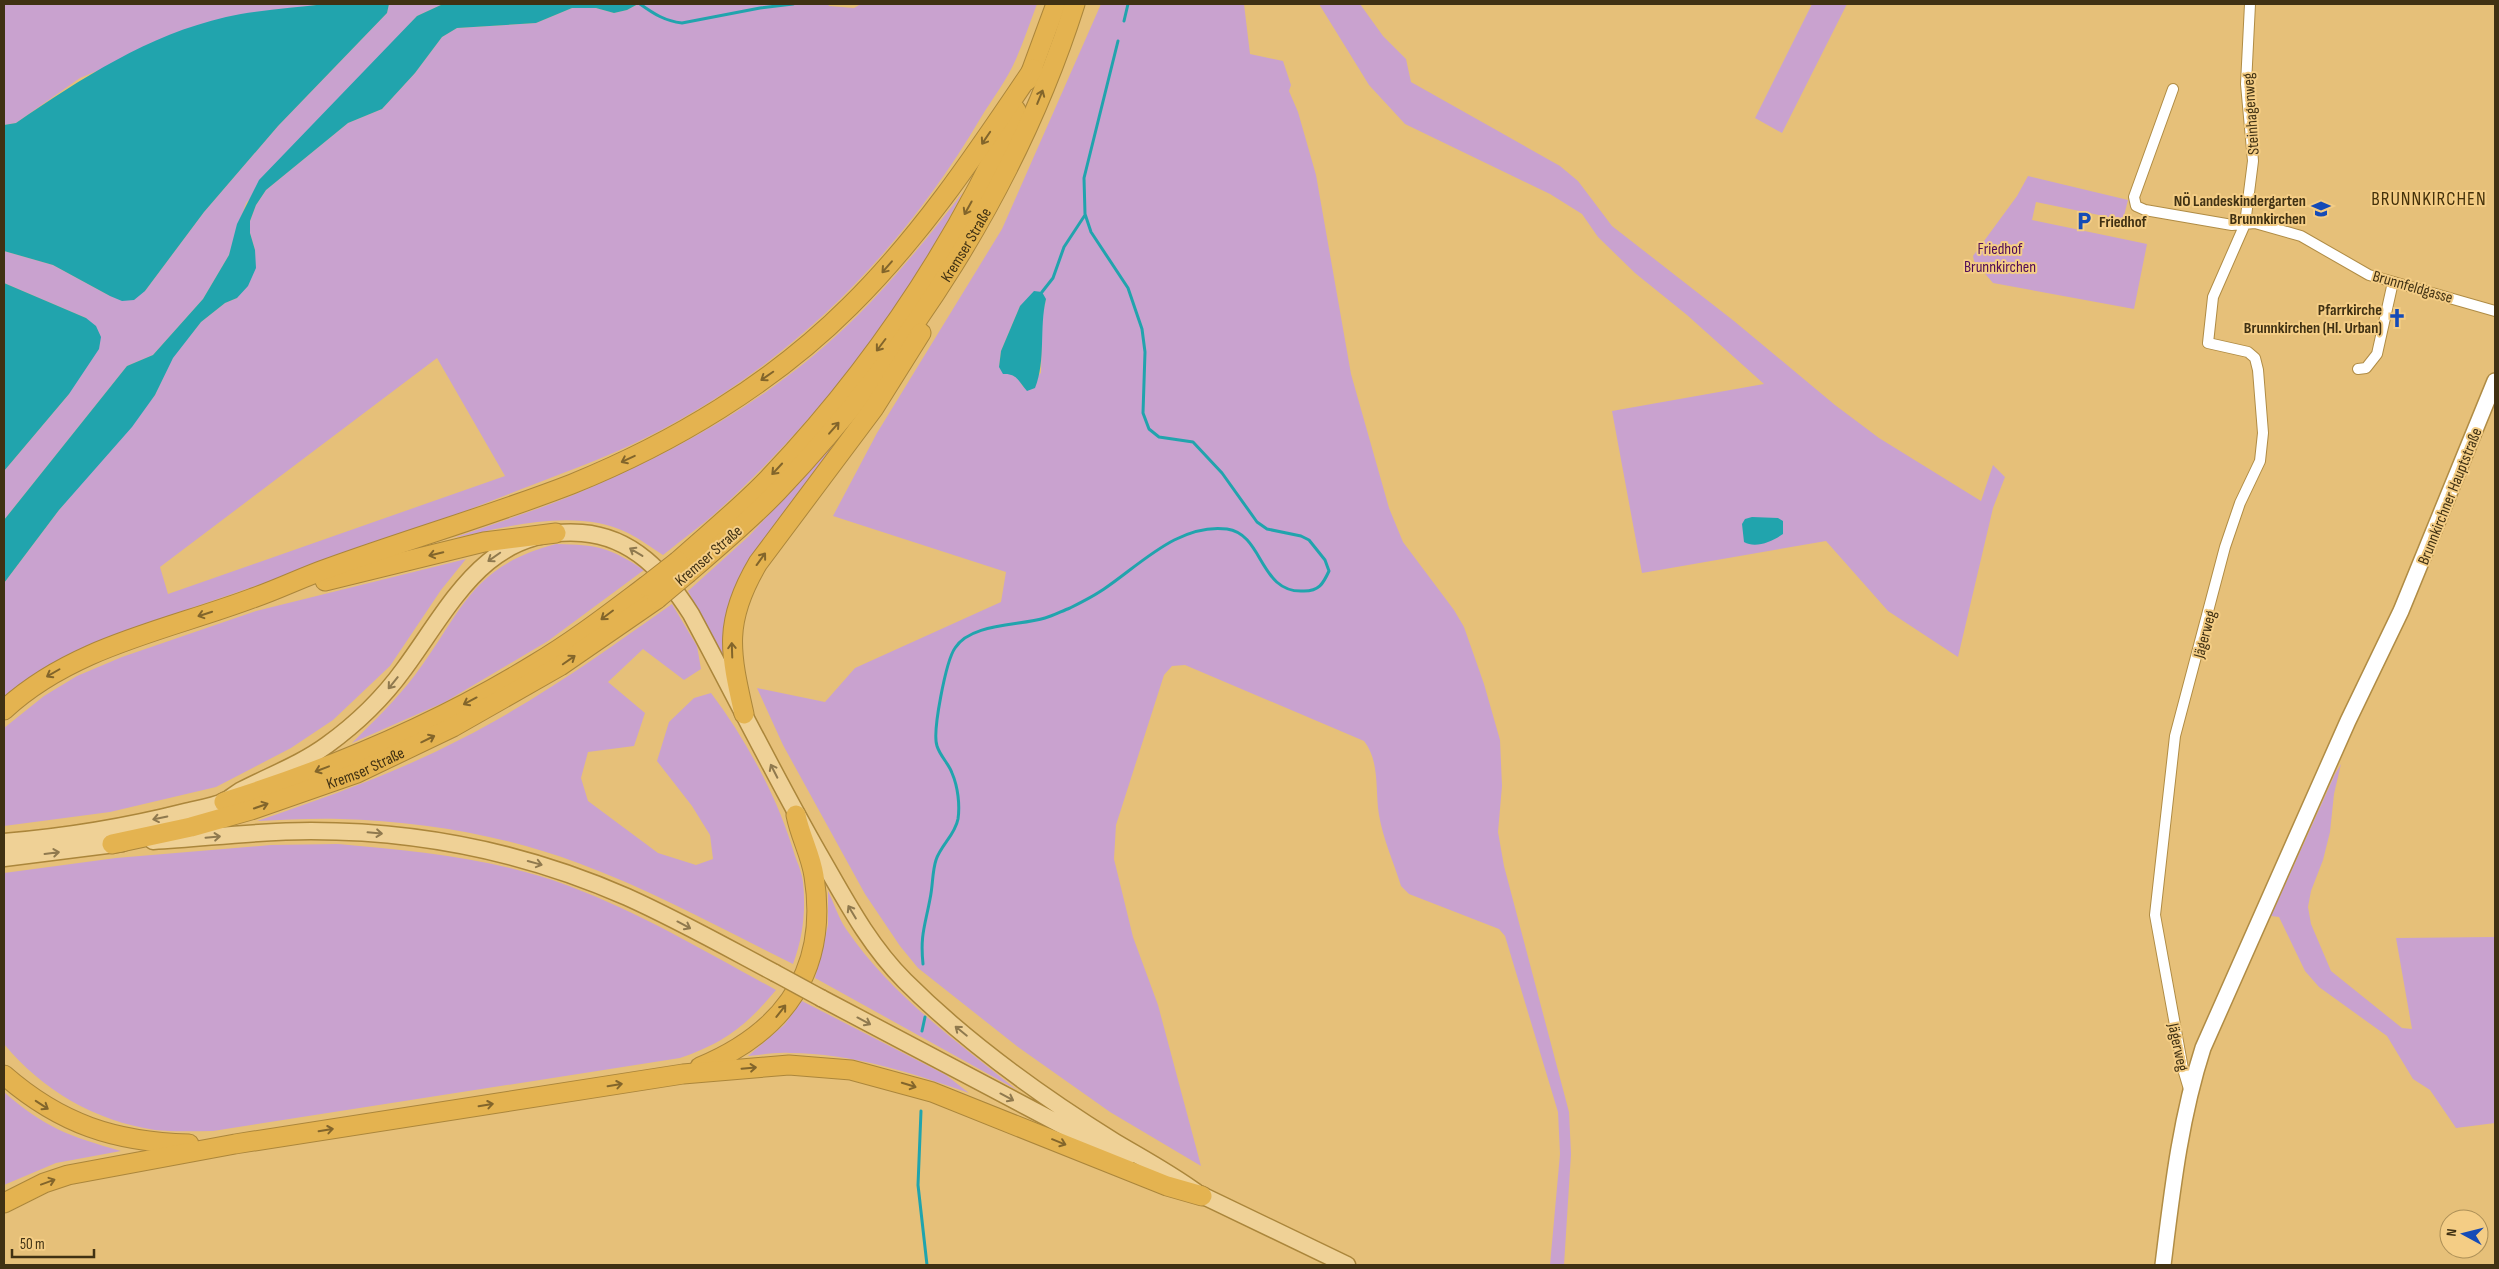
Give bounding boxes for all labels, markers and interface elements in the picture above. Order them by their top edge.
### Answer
street label: Steinhagenweg [2239,72,2264,156]
one-way arrow [1035,90,1045,105]
one-way arrow [981,131,991,145]
district label: BRUNNKIRCHEN [2371,188,2487,211]
place label: NÖ Landeskindergarten Brunnkirchen [2174,192,2306,229]
school or university icon: NÖ Landeskindergarten Brunnkirchen [2310,198,2332,220]
one-way arrow [963,200,973,215]
street label: Kremser Straße [937,205,996,286]
parking icon: Friedhof [2073,210,2095,232]
place label: Friedhof [2099,213,2148,232]
park label: Friedhof Brunnkirchen [1964,240,2036,277]
one-way arrow [882,260,893,273]
street label: Brunnfeldgasse [2370,267,2455,308]
place label: Pfarrkirche Brunnkirchen (Hl. Urban) [2244,301,2382,338]
church icon: Pfarrkirche Brunnkirchen (Hl. Urban) [2386,307,2408,329]
one-way arrow [876,338,886,352]
one-way arrow [760,371,774,381]
one-way arrow [829,422,840,435]
street label: Brunnkirchner Hauptstraße [2414,425,2487,568]
one-way arrow [621,454,636,464]
one-way arrow [771,463,783,476]
street label: Kremser Straße [671,522,746,590]
one-way arrow [629,546,643,556]
one-way arrow [429,550,445,559]
one-way arrow [488,552,502,562]
one-way arrow [756,553,767,566]
street label: Jägerweg [2190,608,2221,661]
one-way arrow [197,610,213,620]
one-way arrow [600,610,614,620]
one-way arrow [727,642,737,658]
one-way arrow [562,655,576,665]
one-way arrow [47,668,61,678]
one-way arrow [388,676,399,689]
one-way arrow [463,697,478,707]
one-way arrow [420,734,435,743]
street label: Kremser Straße [324,744,408,794]
one-way arrow [769,764,779,779]
one-way arrow [315,765,331,774]
one-way arrow [253,801,269,811]
one-way arrow [152,814,168,823]
one-way arrow [367,829,383,838]
one-way arrow [205,832,221,842]
one-way arrow [44,848,60,858]
one-way arrow [526,858,542,868]
one-way arrow [846,905,856,919]
one-way arrow [677,920,692,930]
one-way arrow [776,1005,787,1018]
one-way arrow [856,1016,871,1026]
street label: Jägerweg [2163,1021,2192,1073]
one-way arrow [955,1025,968,1036]
one-way arrow [740,1063,756,1073]
one-way arrow [606,1080,622,1090]
one-way arrow [901,1080,917,1090]
one-way arrow [999,1093,1014,1102]
one-way arrow [35,1099,49,1110]
one-way arrow [478,1100,494,1110]
one-way arrow [317,1124,333,1134]
one-way arrow [1051,1137,1066,1147]
one-way arrow [40,1177,55,1186]
north arrow [2439,1209,2489,1259]
scale bar [12,1226,95,1258]
text: N [2443,1228,2460,1237]
text: 50 m [20,1235,45,1254]

